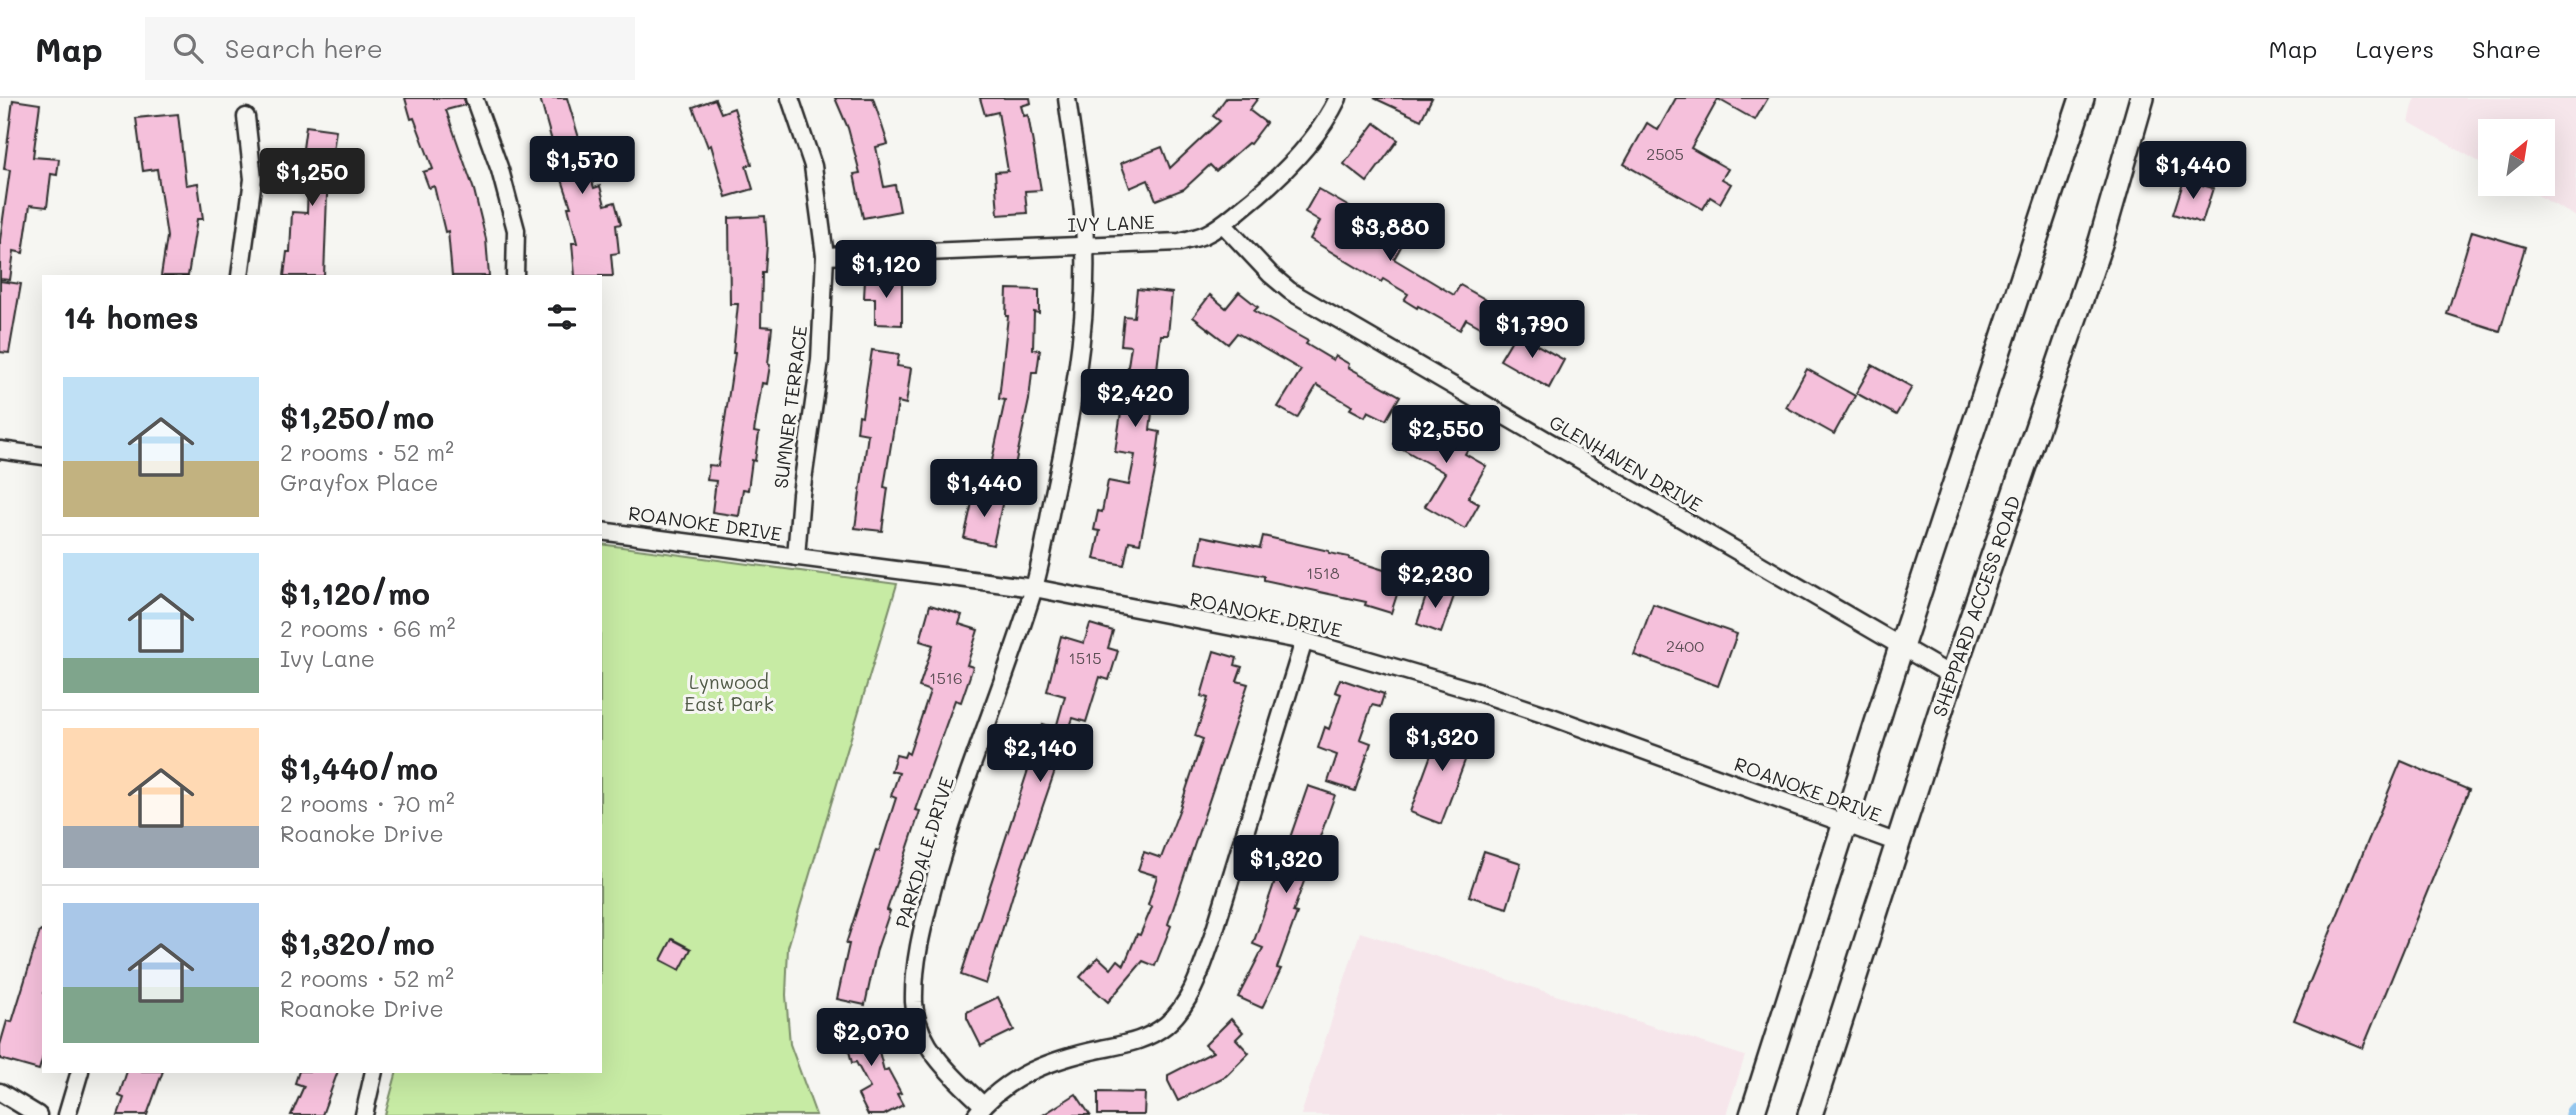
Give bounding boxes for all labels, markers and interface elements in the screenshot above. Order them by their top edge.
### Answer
search box [145,17,635,80]
text: Map [35,27,103,70]
icon: search [169,29,207,67]
text: Search here [225,31,383,65]
text: Map [2269,33,2317,64]
text: Layers [2355,33,2434,64]
text: Share [2472,33,2541,64]
north arrow [2478,119,2555,196]
map controls [2478,119,2555,196]
pin: $1,570 [525,136,639,196]
pin: $1,440 [2136,141,2250,201]
house number: 2505 [1646,143,1684,164]
text: $1,570 [546,144,618,174]
pin: $1,250 [255,148,369,208]
text: $1,440 [2155,149,2231,179]
text: $1,250 [276,156,348,186]
pin: $3,880 [1333,204,1447,263]
street label: IVY LANE [1067,209,1155,237]
text: $3,880 [1351,211,1429,241]
pin: $1,120 [829,240,943,300]
text: $1,120 [851,248,921,278]
text: 14 homes [63,297,199,337]
icon: filters [543,298,581,336]
pin: $1,790 [1475,300,1589,360]
text: $1,790 [1496,308,1568,338]
street label: SUMNER TERRACE [768,324,812,490]
pin: $2,420 [1078,370,1192,429]
text: $2,420 [1097,377,1173,407]
text: $1,250/mo [280,397,434,437]
icon: home [119,405,203,489]
pin: $2,550 [1389,406,1503,465]
street label: GLENHAVEN DRIVE [1545,409,1707,517]
text: $2,550 [1408,413,1484,443]
text: 2 rooms · 52 m² [280,437,454,467]
pin: $1,440 [927,460,1041,519]
text: Grayfox Place [280,467,439,497]
text: $1,440 [946,467,1022,497]
street label: SHEPPARD ACCESS ROAD [1926,492,2026,720]
street label: ROANOKE DRIVE [627,500,783,546]
pin: $2,230 [1378,550,1492,610]
text: $2,230 [1397,558,1473,588]
house number: 1518 [1306,562,1340,583]
text: $1,120/mo [280,573,430,613]
icon: home [119,581,203,665]
street label: ROANOKE DRIVE [1188,586,1344,642]
text: 2 rooms · 66 m² [280,613,455,643]
house number: 2400 [1666,635,1704,656]
text: Ivy Lane [280,643,375,673]
house number: 1515 [1069,647,1101,668]
house number: 1516 [929,667,963,688]
park label: Lynwood East Park [684,669,774,716]
pin: $1,320 [1385,714,1499,773]
text: $1,320 [1406,721,1478,751]
pin: $2,140 [983,724,1097,784]
text: $2,140 [1003,732,1077,762]
text: $1,440/mo [280,748,438,788]
street label: ROANOKE DRIVE [1731,751,1885,827]
icon: home [119,756,203,840]
street label: PARKDALE DRIVE [889,773,959,931]
text: 2 rooms · 70 m² [280,788,455,818]
text: Roanoke Drive [280,818,444,848]
pin: $1,320 [1229,836,1343,895]
text: $1,320 [1250,843,1322,873]
text: $1,320/mo [280,923,435,963]
icon: home [119,931,203,1015]
text: 2 rooms · 52 m² [280,963,454,993]
text: Roanoke Drive [280,993,444,1023]
pin: $2,070 [814,1009,928,1068]
text: $2,070 [833,1016,909,1046]

